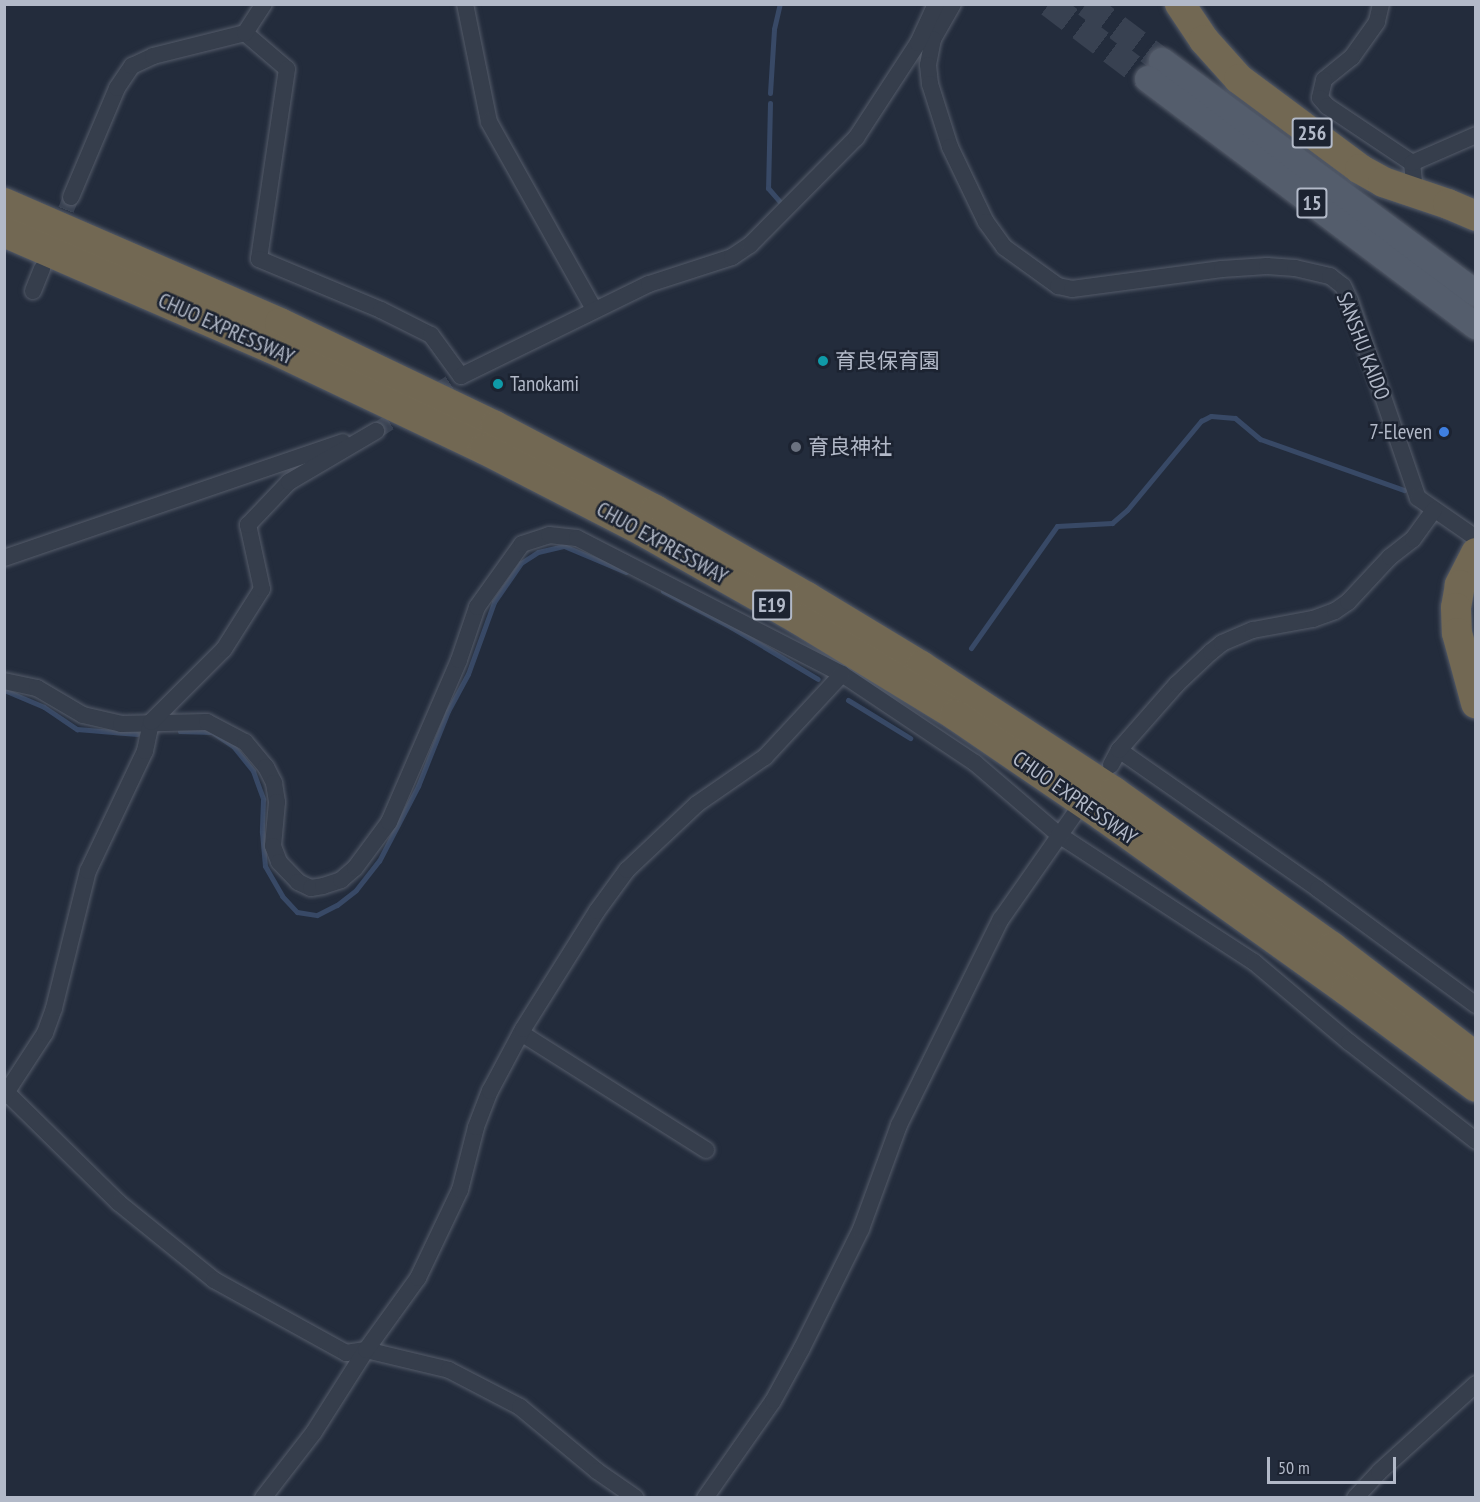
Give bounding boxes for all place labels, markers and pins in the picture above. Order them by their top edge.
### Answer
place label: 育良保育園 [835,348,940,374]
marker: 育良保育園 [816,354,830,368]
place label: Tanokami [510,371,579,397]
marker: Tanokami [491,377,505,391]
place label: 7-Eleven [1369,419,1432,445]
marker: 7-Eleven [1437,425,1451,439]
place label: 育良神社 [808,434,892,460]
marker: 育良神社 [789,440,803,454]

